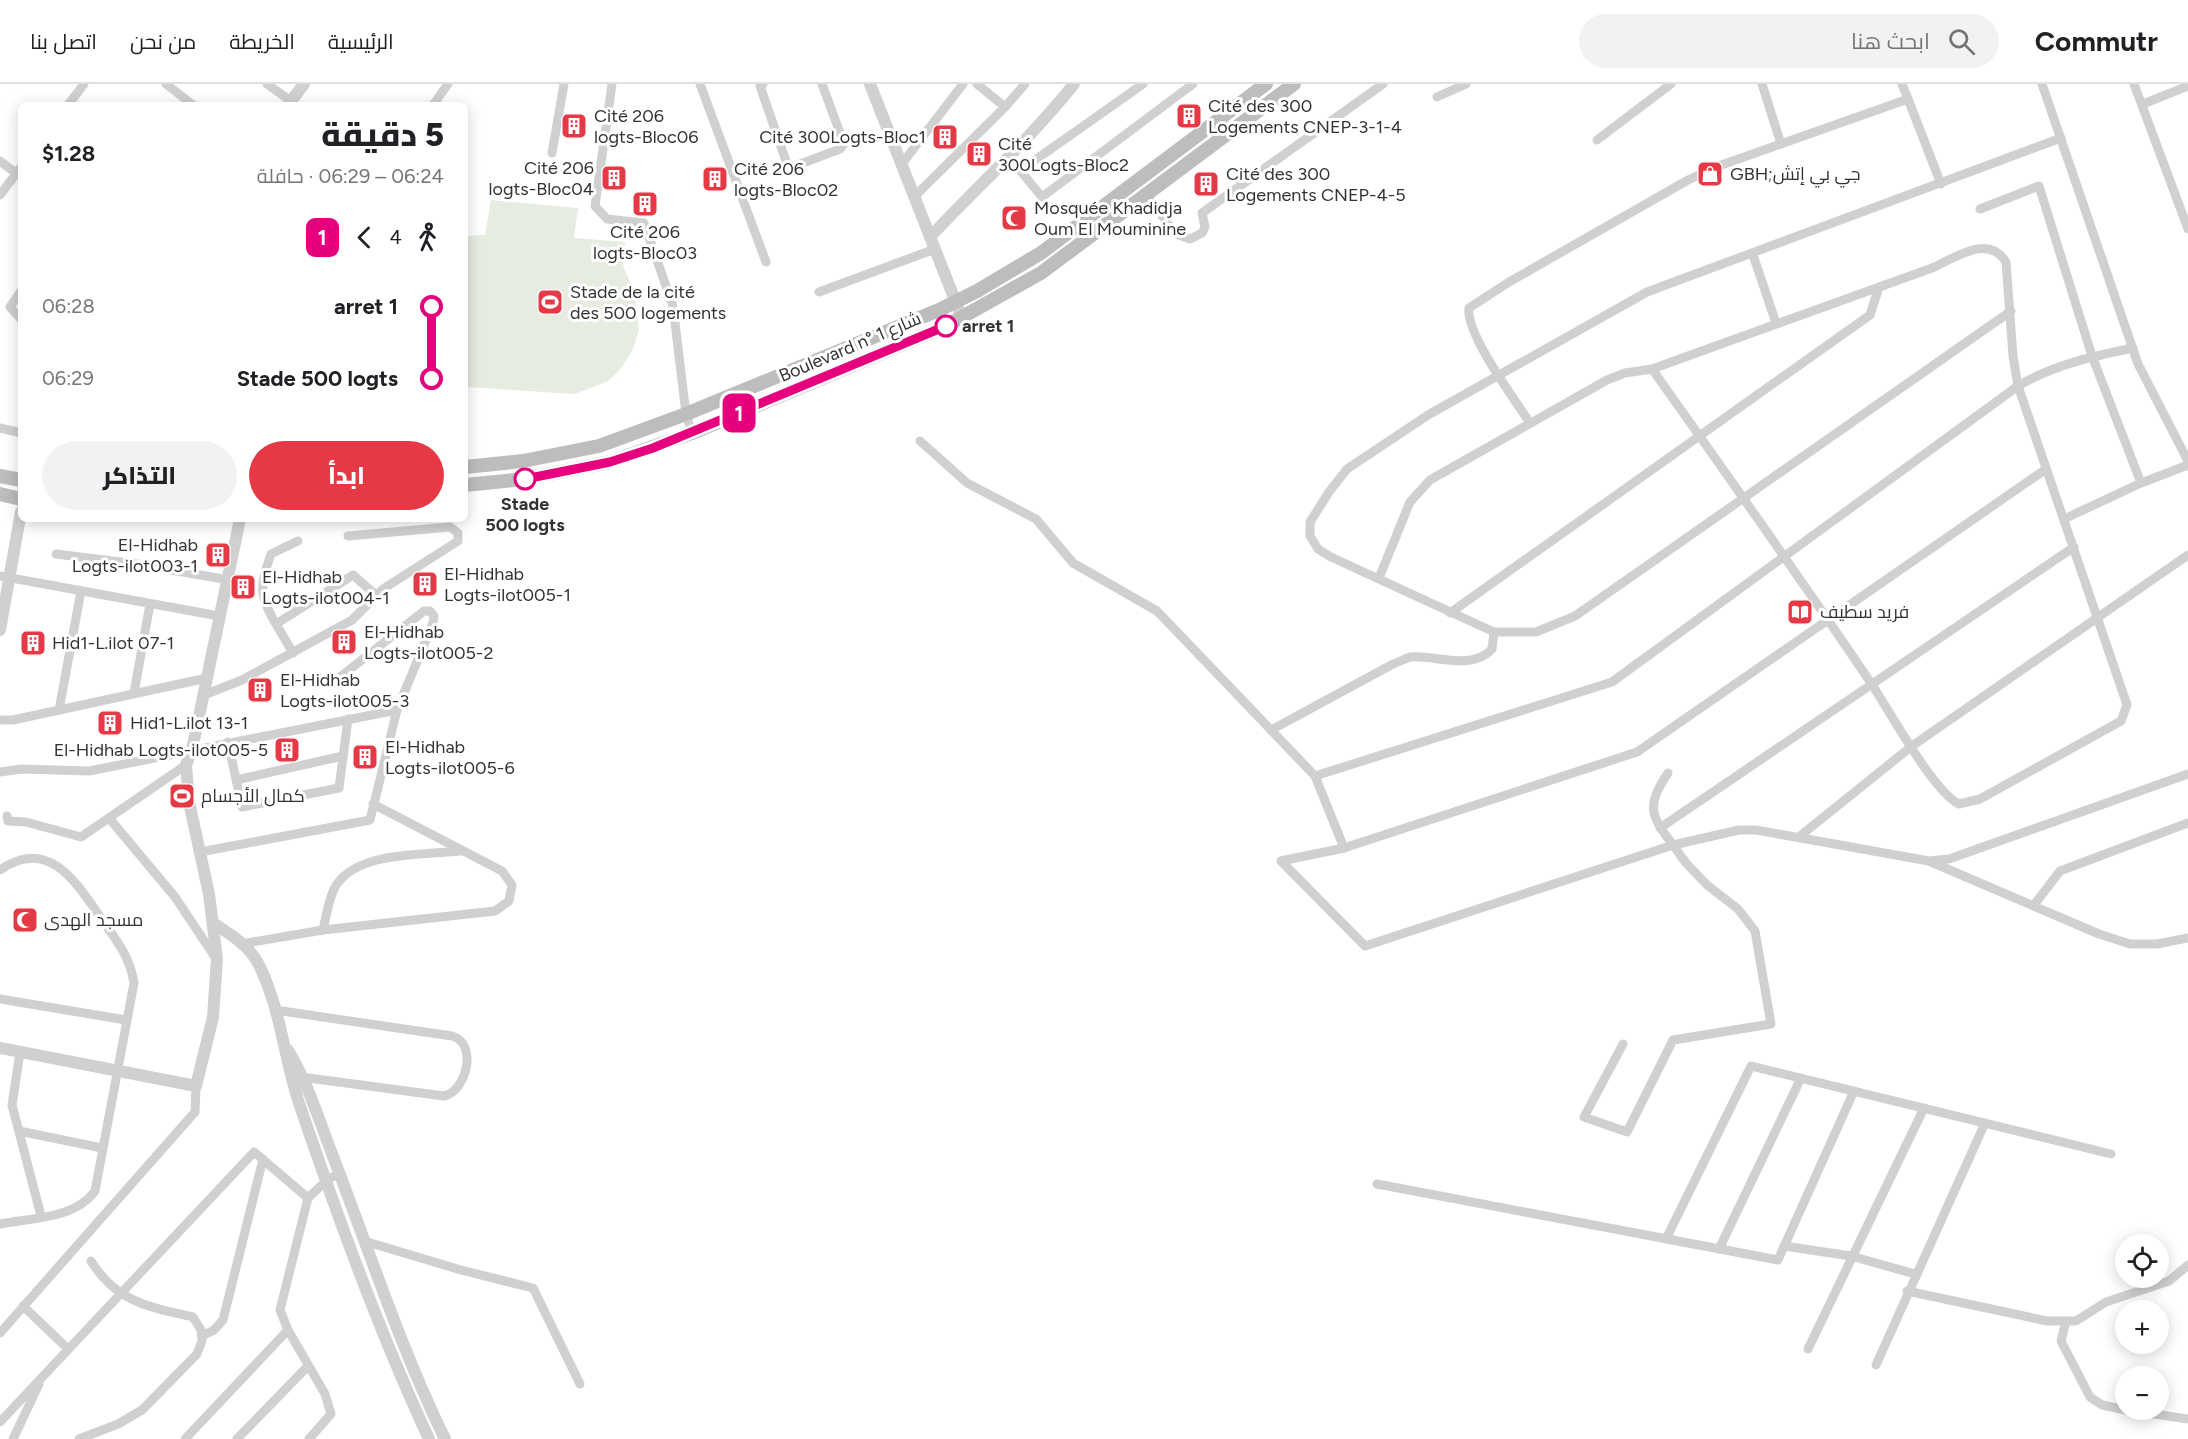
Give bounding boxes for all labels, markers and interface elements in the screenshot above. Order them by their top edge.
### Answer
search box [1579,14,1999,68]
text: Commutr [2035,24,2158,58]
icon: search [1945,25,1978,58]
text: ابحث هنا [1851,28,1930,55]
text: اتصل بنا [30,29,97,54]
text: من نحن [130,29,196,54]
text: الخريطة [229,29,295,54]
text: الرئيسية [328,29,394,54]
place label: Cité des 300 Logements CNEP-3-1-4 [1208,95,1402,138]
building icon: Cité des 300 Logements CNEP-3-1-4 [1174,101,1204,131]
place label: Cité 206 logts-Bloc06 [594,105,699,148]
building icon: Cité 206 logts-Bloc06 [559,111,589,141]
text: 5 دقيقة [321,115,444,154]
building icon: Cité 300Logts-Bloc1 [930,122,960,152]
place label: Cité 300Logts-Bloc1 [759,126,926,148]
place label: Cité 300Logts-Bloc2 [998,133,1129,176]
building icon: Cité 300Logts-Bloc2 [964,139,994,169]
text: $1.28 [42,140,95,167]
place label: Cité 206 logts-Bloc04 [488,157,594,200]
place label: Cité 206 logts-Bloc02 [734,158,838,201]
shop icon: GBH;جي بي إتش [1695,159,1725,189]
building icon: Cité 206 logts-Bloc04 [599,163,629,193]
place label: Cité des 300 Logements CNEP-4-5 [1226,163,1406,206]
place label: GBH;جي بي إتش [1730,163,1860,188]
text: 06:24 – 06:29 · حافلة [257,164,444,188]
building icon: Cité 206 logts-Bloc02 [700,164,730,194]
building icon: Cité des 300 Logements CNEP-4-5 [1191,169,1221,199]
building icon: Cité 206 logts-Bloc03 [630,189,660,219]
place label: Mosquée Khadidja Oum El Mouminine [1034,197,1186,240]
mosque icon: Mosquée Khadidja Oum El Mouminine [999,203,1029,233]
icon: back [348,221,381,254]
icon: walk [411,221,444,254]
place label: Cité 206 logts-Bloc03 [593,221,697,264]
text: 1 [318,225,327,250]
text: 4 [390,225,402,249]
place label: Stade de la cité des 500 logements [570,281,726,324]
sports icon: Stade de la cité des 500 logements [535,287,565,317]
text: arret 1 [334,293,398,320]
text: 06:28 [42,294,95,318]
street label: Boulevard n° شارع 1 [776,307,925,388]
marker: arret 1 [935,315,957,337]
place label: arret 1 [962,315,1014,337]
text: Stade 500 logts [237,365,398,392]
text: 06:29 [42,366,94,390]
line badge: 1 [720,394,758,432]
text: 1 [735,401,743,426]
button: التذاكر [42,441,237,510]
button: ابدأ [249,441,444,510]
marker: Stade 500 logts [514,468,536,490]
place label: Stade 500 logts [485,493,565,536]
place label: El-Hidhab Logts-ilot003-1 [72,534,198,577]
building icon: El-Hidhab Logts-ilot003-1 [203,540,233,570]
place label: El-Hidhab Logts-ilot005-1 [444,563,571,606]
place label: El-Hidhab Logts-ilot004-1 [262,566,390,609]
building icon: El-Hidhab Logts-ilot005-1 [410,569,440,599]
building icon: El-Hidhab Logts-ilot004-1 [228,572,258,602]
library icon: فريد سطيف [1785,597,1815,627]
place label: فريد سطيف [1820,601,1909,623]
place label: El-Hidhab Logts-ilot005-2 [364,621,493,664]
building icon: El-Hidhab Logts-ilot005-2 [329,627,359,657]
building icon: Hid1-L.ilot 07-1 [18,628,48,658]
place label: Hid1-L.ilot 07-1 [52,632,174,654]
place label: El-Hidhab Logts-ilot005-3 [280,669,409,712]
building icon: El-Hidhab Logts-ilot005-3 [245,675,275,705]
building icon: Hid1-L.ilot 13-1 [95,708,125,738]
place label: Hid1-L.ilot 13-1 [130,712,248,734]
building icon: El-Hidhab Logts-ilot005-5 [272,735,302,765]
place label: El-Hidhab Logts-ilot005-6 [385,736,515,779]
place label: El-Hidhab Logts-ilot005-5 [54,739,268,761]
building icon: El-Hidhab Logts-ilot005-6 [350,742,380,772]
sports icon: كمال الأجسام [167,781,197,811]
place label: كمال الأجسام [201,785,305,808]
mosque icon: مسجد الهدى [10,905,40,935]
place label: مسجد الهدى [44,909,143,931]
map controls [2115,1234,2169,1420]
button: locate [2115,1234,2169,1288]
button: + [2115,1300,2169,1354]
button: − [2115,1366,2169,1420]

